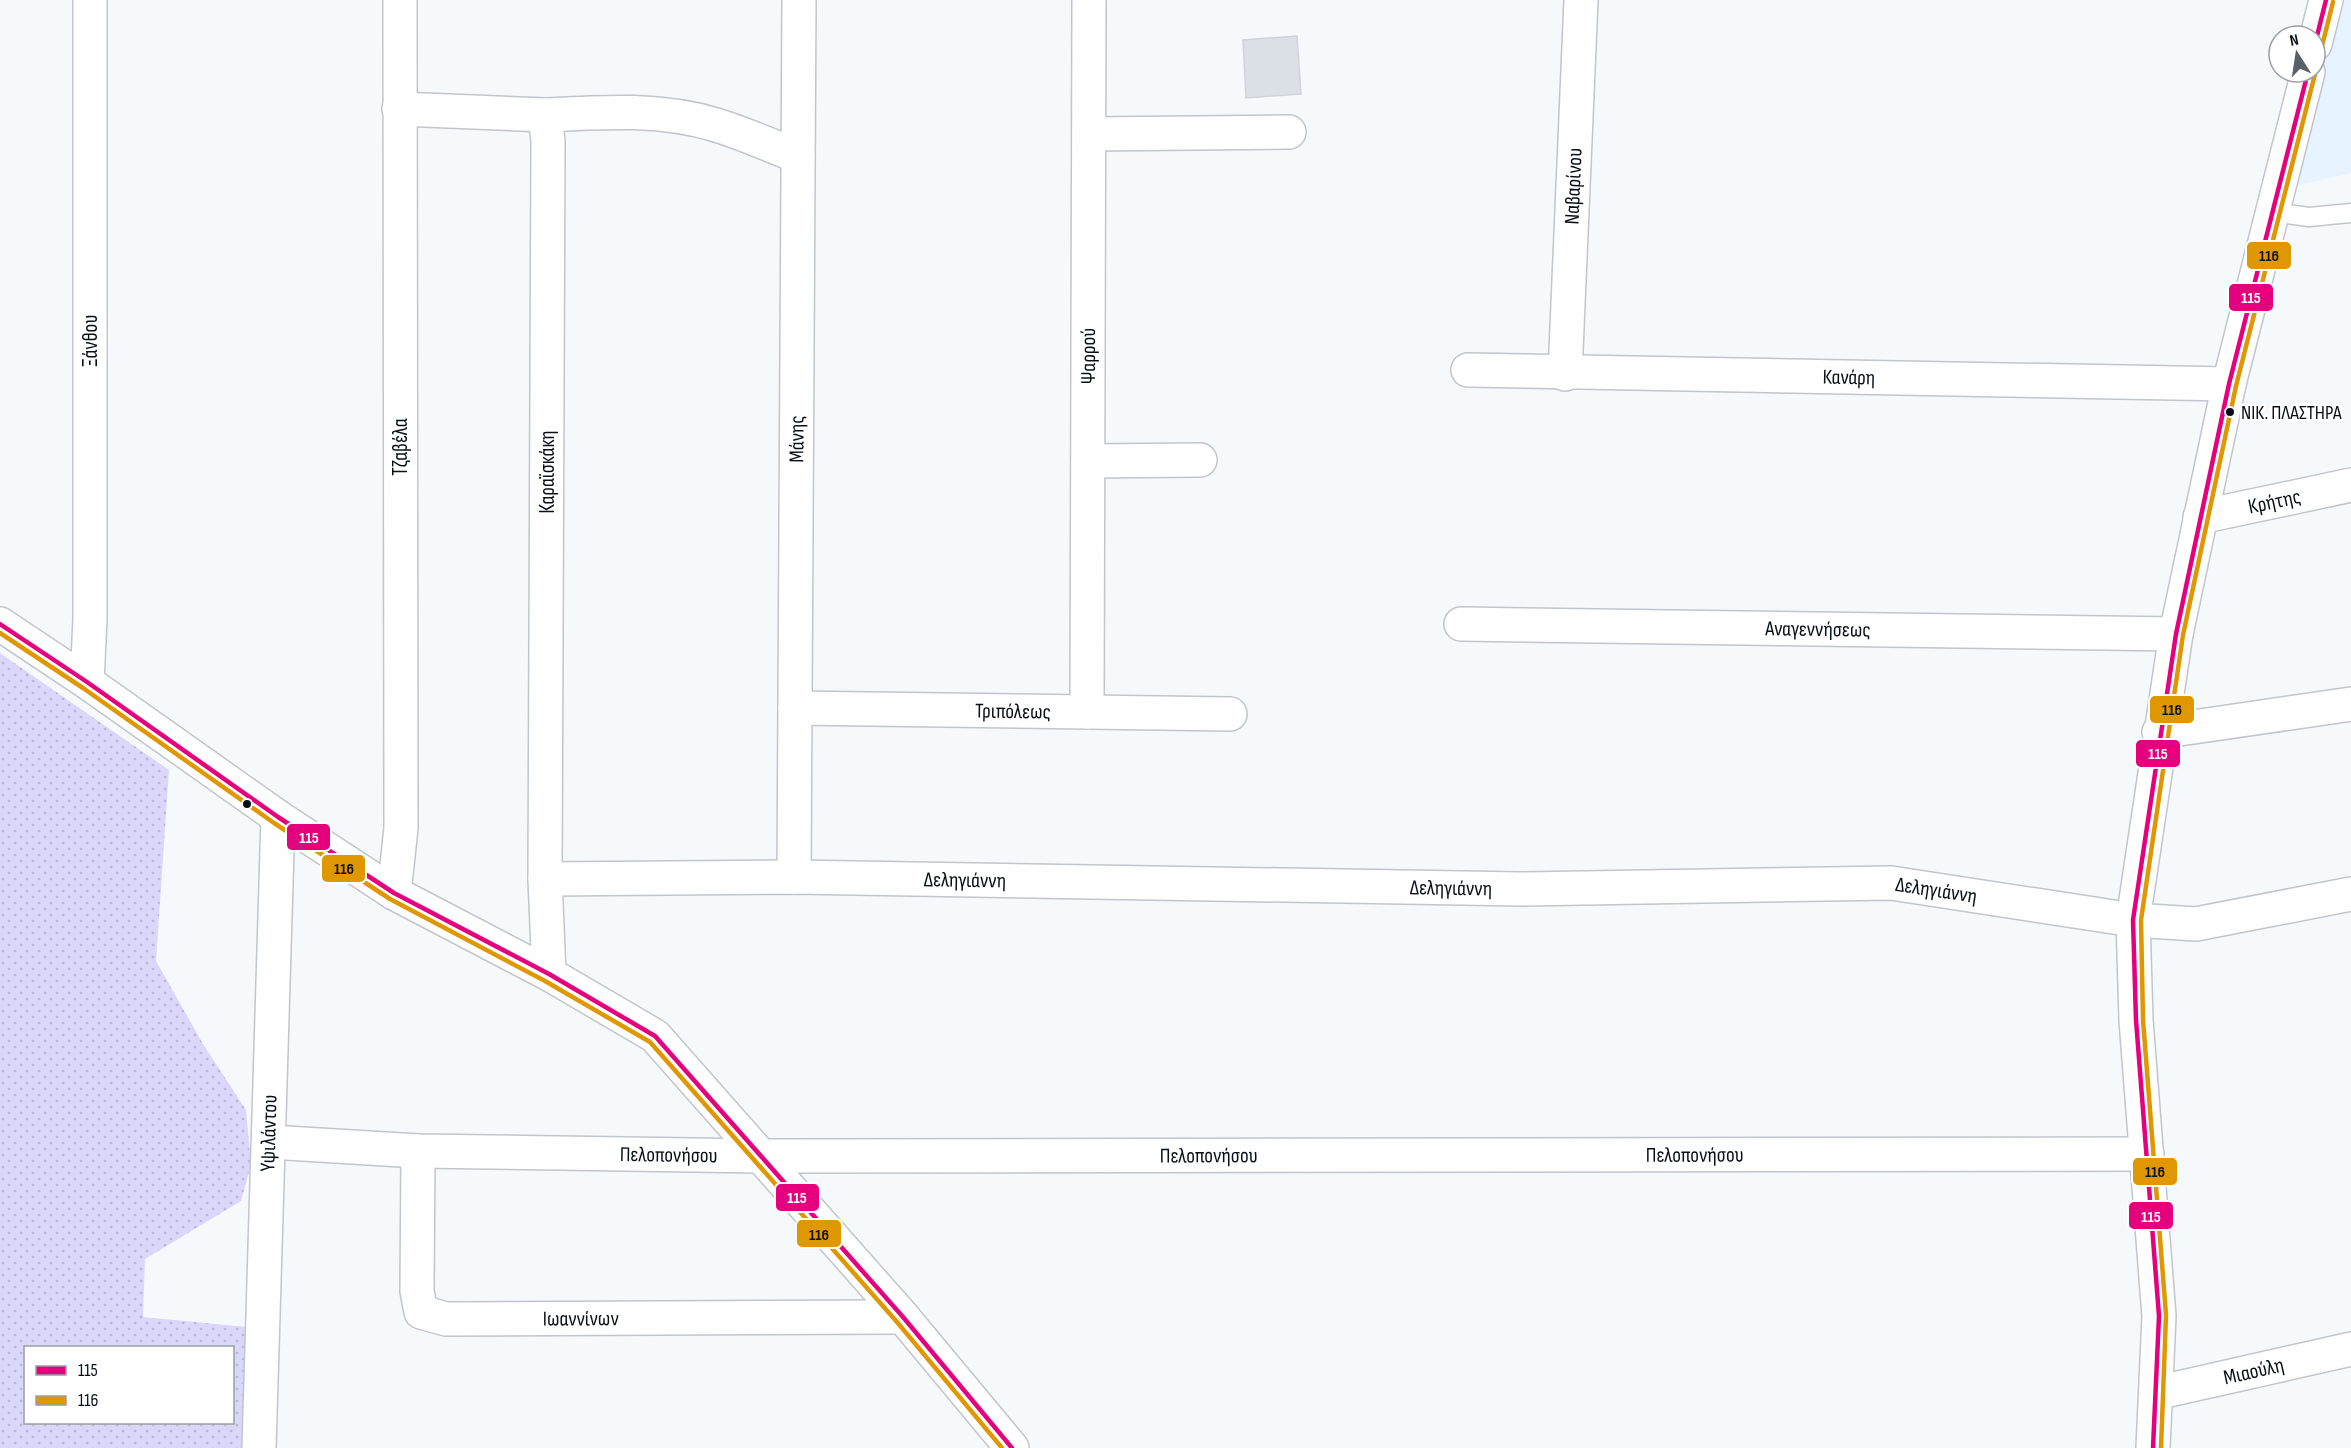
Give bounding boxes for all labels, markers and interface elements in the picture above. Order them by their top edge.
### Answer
north arrow [2267,24,2327,84]
text: N [2288,31,2300,51]
street label: Ναβαρίνου [1559,147,1588,225]
line badge: 116 [2246,241,2292,270]
text: 116 [2259,247,2279,266]
line badge: 115 [2228,283,2274,312]
text: 115 [2241,289,2261,308]
street label: Ξάνθου [78,315,103,367]
street label: Ψαρρού [1076,328,1101,384]
street label: Κανάρη [1822,365,1875,390]
place label: ΝΙΚ. ΠΛΑΣΤΗΡΑ [2241,401,2342,425]
marker: ΝΙΚ. ΠΛΑΣΤΗΡΑ [2224,406,2236,418]
street label: Μάνης [784,415,810,463]
street label: Τζαβέλα [388,418,413,476]
street label: Καραϊσκάκη [535,431,560,513]
street label: Κρήτης [2246,484,2303,519]
street label: Αναγεννήσεως [1764,616,1871,643]
line badge: 116 [2149,695,2195,724]
street label: Τριπόλεως [975,698,1051,725]
text: 116 [2162,701,2182,720]
line badge: 115 [2135,739,2181,768]
text: 115 [2148,745,2168,764]
unlabelled marker [241,798,253,810]
line badge: 115 [286,823,331,851]
text: 115 [299,829,319,848]
line badge: 116 [321,854,366,883]
text: 116 [334,860,354,879]
street label: Δεληγιάννη [924,867,1006,893]
street label: Δεληγιάννη [1894,872,1979,909]
street label: Δεληγιάννη [1410,875,1492,902]
street label: Υψιλάντου [255,1094,283,1172]
street label: Πελοπονήσου [620,1142,718,1168]
street label: Πελοπονήσου [1160,1143,1258,1168]
street label: Πελοπονήσου [1646,1143,1744,1168]
line badge: 116 [2132,1157,2178,1186]
text: 116 [2145,1163,2165,1182]
line badge: 115 [775,1183,820,1212]
text: 115 [787,1189,807,1208]
line badge: 115 [2128,1201,2174,1230]
text: 115 [2141,1208,2161,1227]
line badge: 116 [796,1219,842,1248]
text: 116 [809,1226,829,1245]
street label: Ιωαννίνων [543,1306,619,1332]
legend [24,1346,234,1424]
street label: Μιαούλη [2221,1353,2286,1390]
text: 115 [78,1360,98,1381]
text: 116 [78,1390,99,1411]

